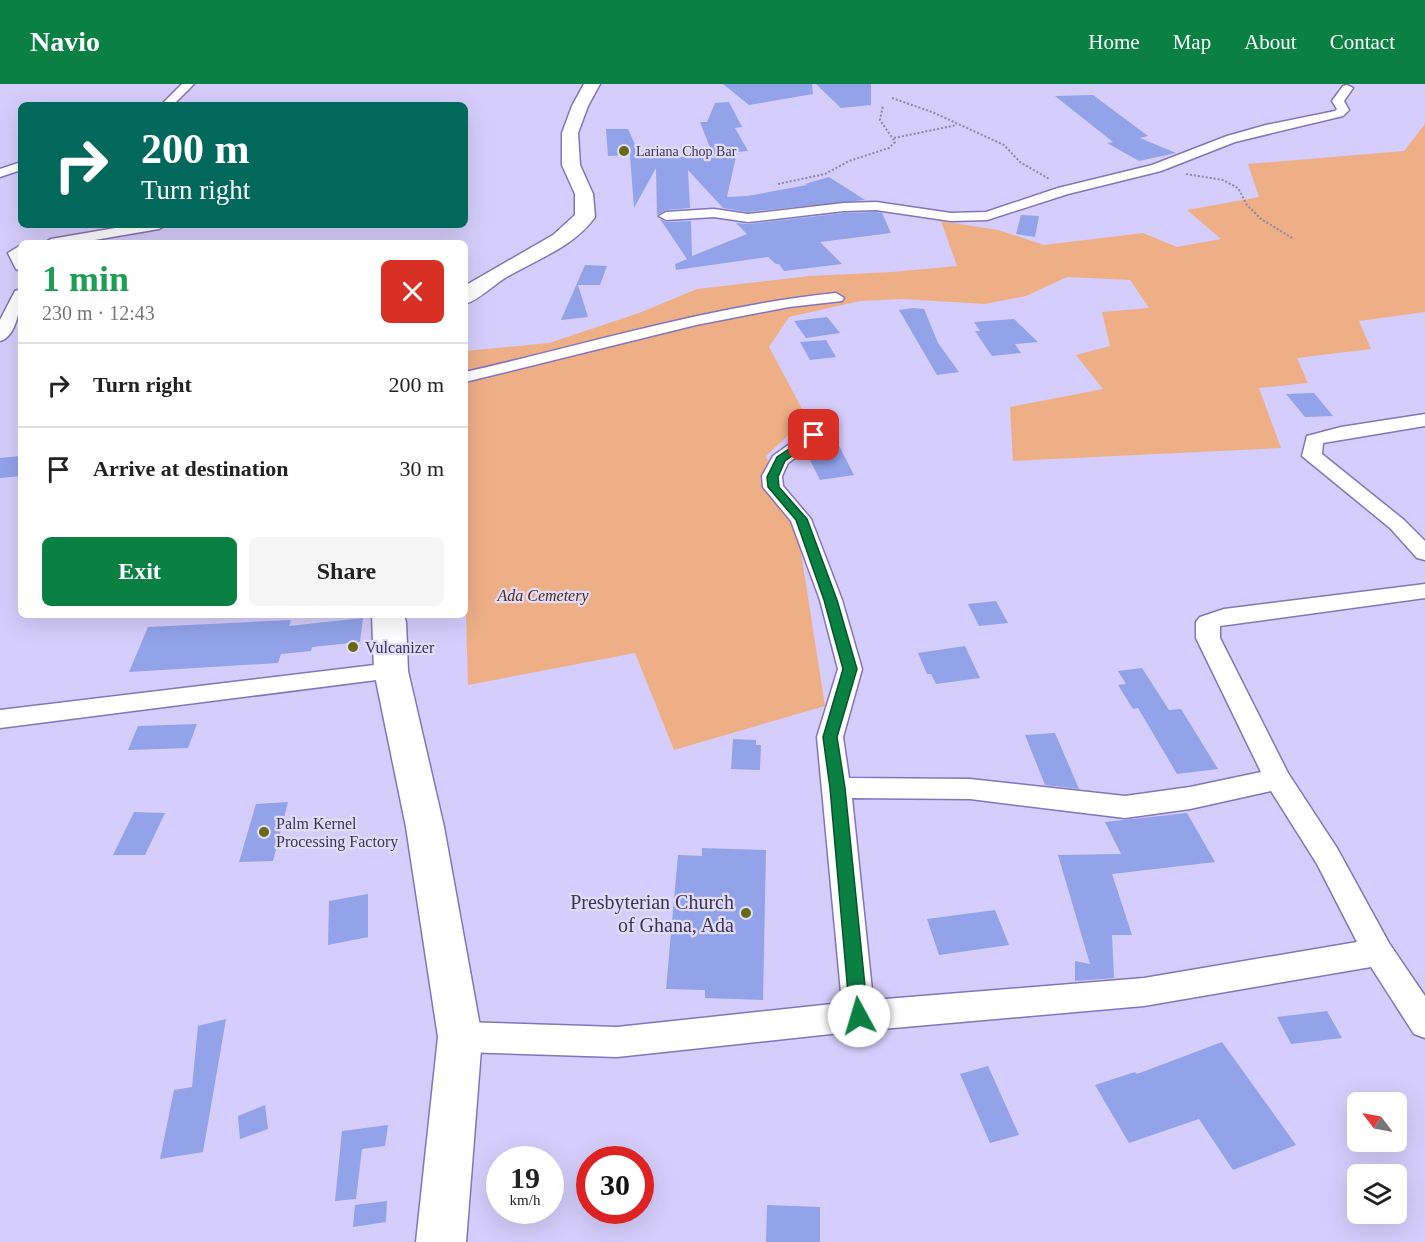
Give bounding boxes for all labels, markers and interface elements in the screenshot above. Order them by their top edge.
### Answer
text: Navio [30,26,100,57]
text: Home [1088,30,1140,54]
text: Map [1173,30,1211,54]
text: About [1244,30,1297,54]
text: Contact [1330,30,1395,54]
icon: right [42,126,120,204]
text: 200 m [141,126,250,172]
marker: Lariana Chop Bar [617,144,631,158]
place label: Lariana Chop Bar [636,144,737,159]
text: Turn right [141,175,250,205]
text: 1 min [42,259,129,299]
button: close [381,260,444,323]
text: 230 m · 12:43 [42,302,155,324]
icon: right [42,369,75,402]
text: Turn right [93,372,192,397]
text: 200 m [388,372,444,397]
pin [788,409,839,460]
icon: arrive [797,418,830,451]
icon: arrive [42,453,75,486]
text: Arrive at destination [93,456,289,481]
text: 30 m [399,456,444,481]
button: Exit [42,537,237,606]
button: Share [249,537,444,606]
park label: Ada Cemetery [496,587,589,605]
place label: Vulcanizer [365,639,435,656]
marker: Vulcanizer [346,640,360,654]
place label: Palm Kernel Processing Factory [276,815,398,851]
marker: Palm Kernel Processing Factory [257,825,271,839]
place label: Presbyterian Church of Ghana, Ada [570,891,734,936]
marker: Presbyterian Church of Ghana, Ada [739,906,753,920]
position arrow [827,984,891,1048]
north arrow [1347,1092,1407,1152]
map controls [1347,1092,1407,1224]
speed limit sign: 30 [576,1146,654,1224]
text: 19 [510,1161,540,1194]
button: layers [1347,1164,1407,1224]
text: km/h [510,1192,540,1208]

